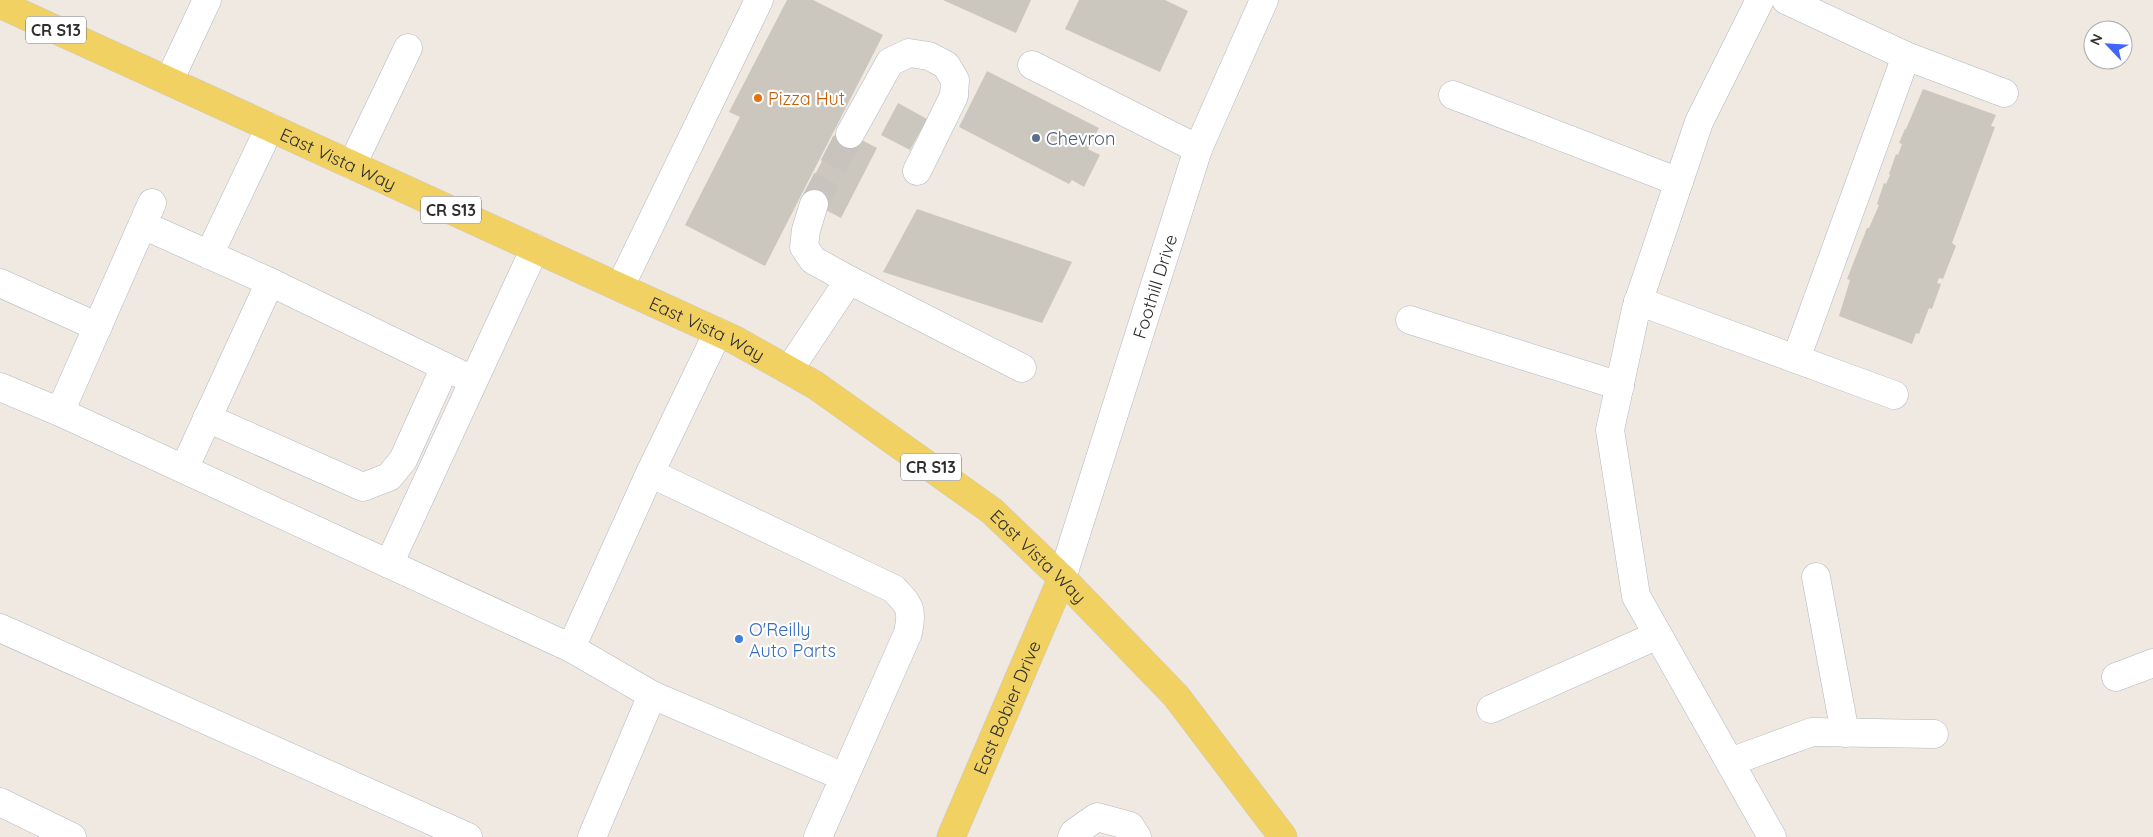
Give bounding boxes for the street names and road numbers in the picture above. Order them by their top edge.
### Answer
road number: CR S13 [26,16,86,44]
street label: East Vista Way [277,122,400,195]
road number: CR S13 [421,196,481,224]
street label: Foothill Drive [1127,231,1182,341]
street label: East Vista Way [646,291,769,366]
road number: CR S13 [901,454,961,481]
street label: East Vista Way [986,504,1091,608]
street label: East Bobier Drive [968,637,1045,778]

